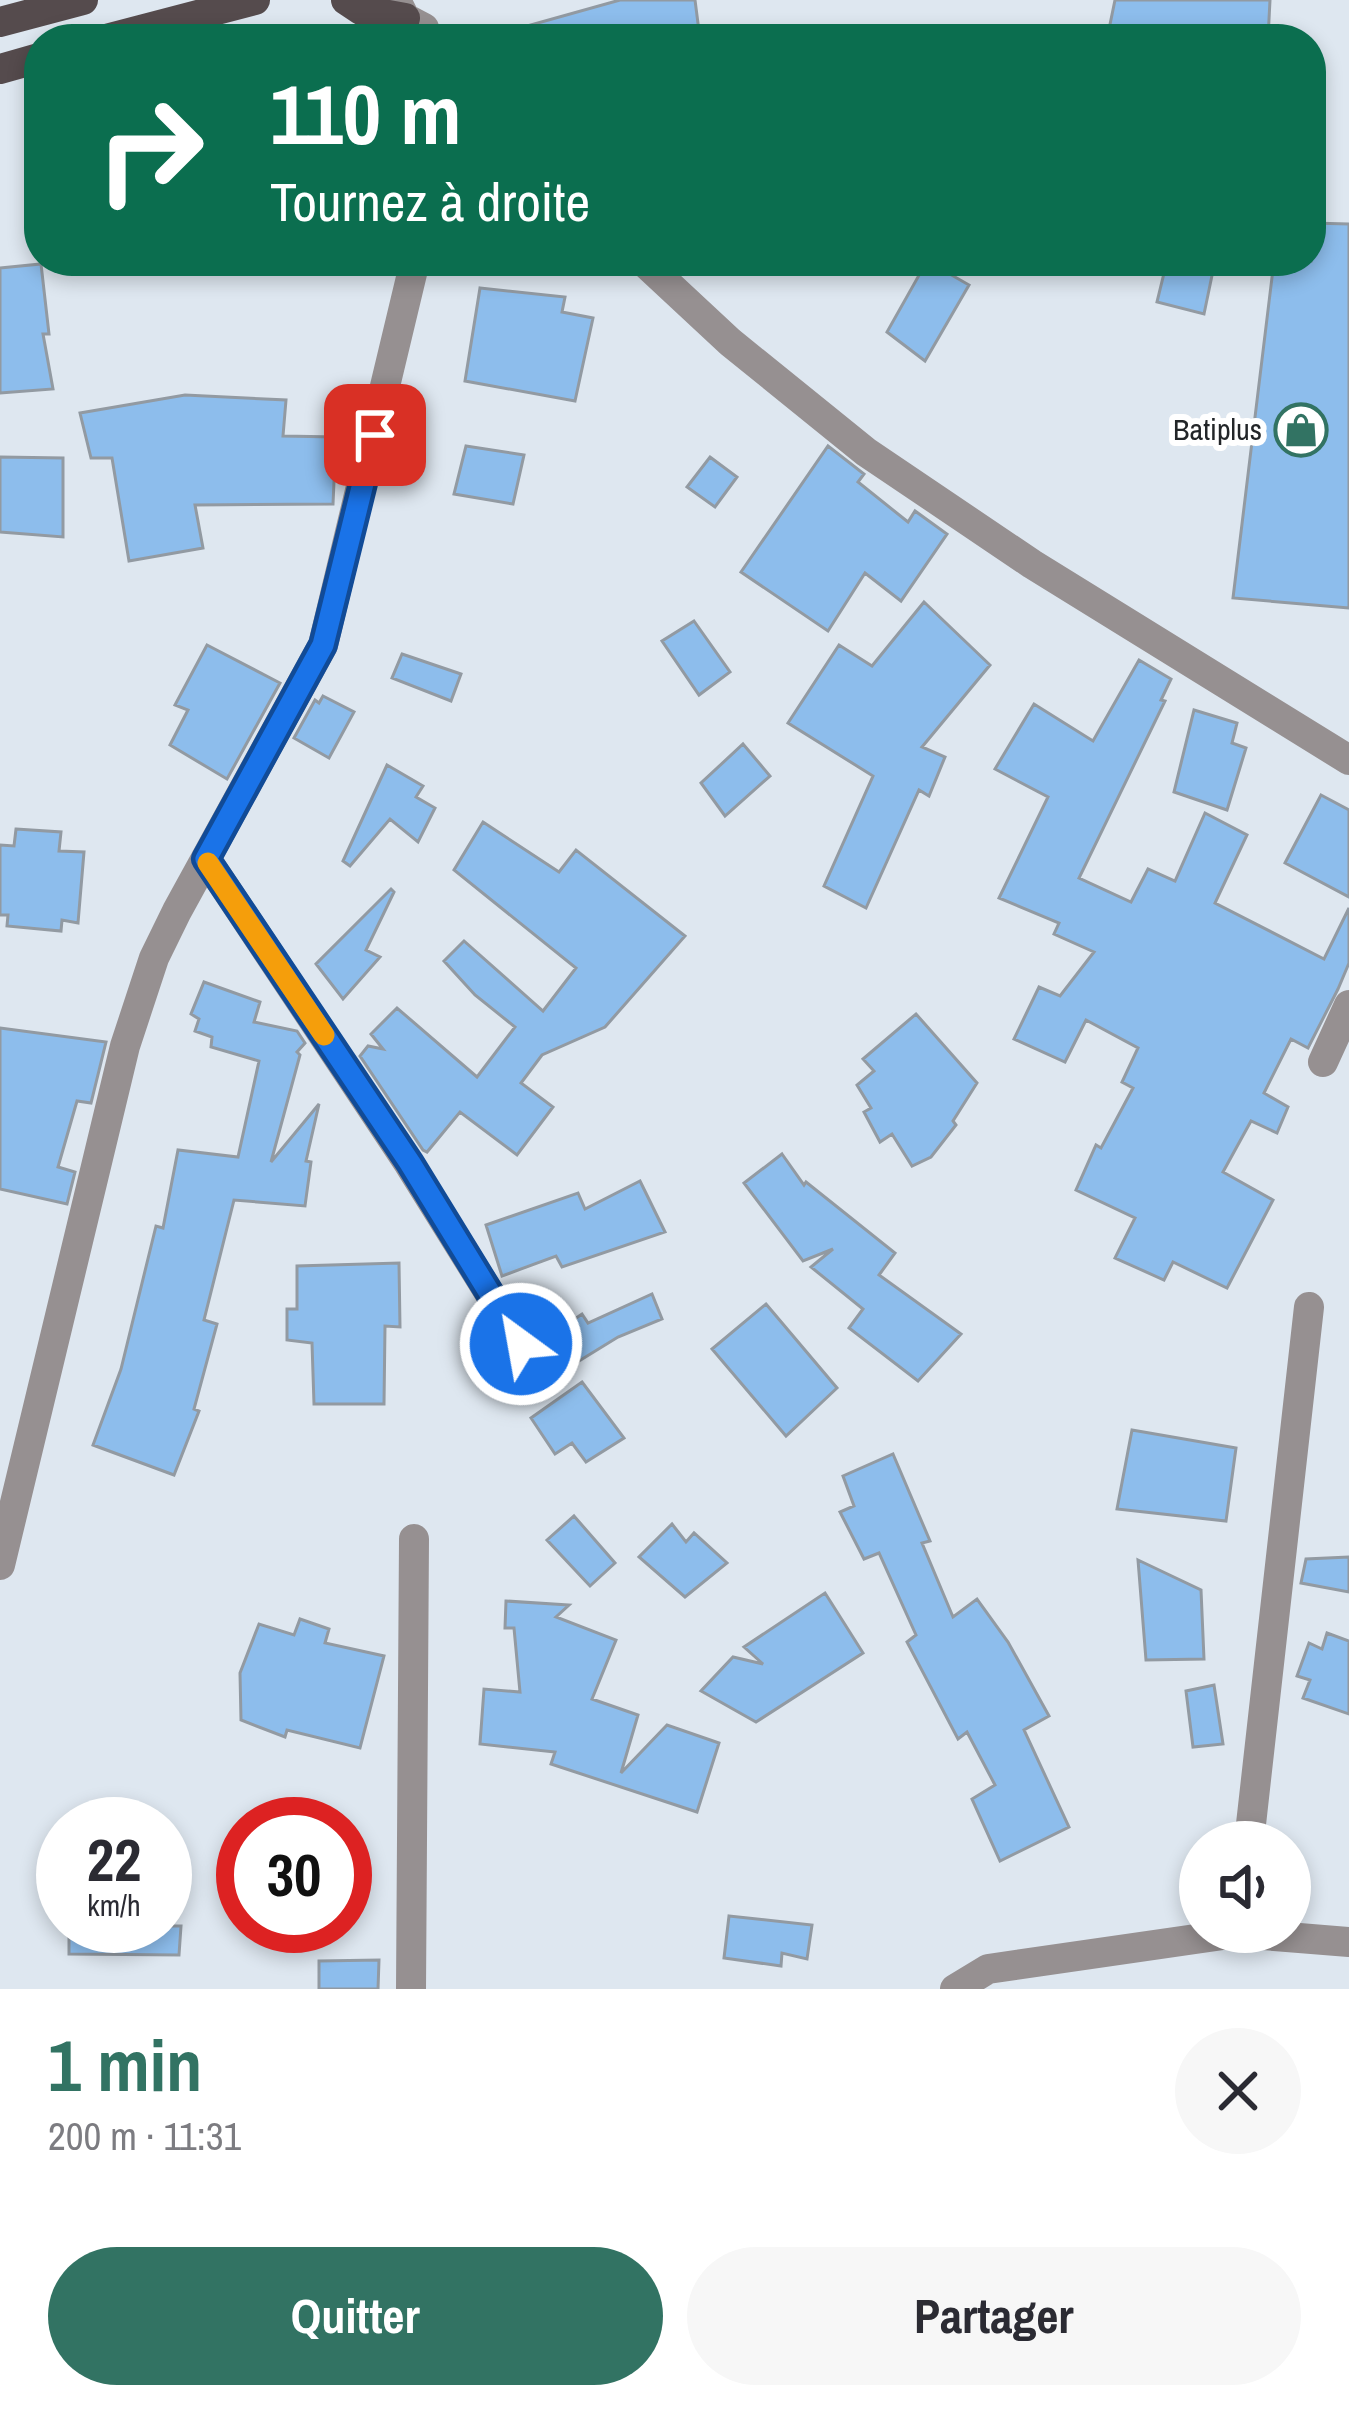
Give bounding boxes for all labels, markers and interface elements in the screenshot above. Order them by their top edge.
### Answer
text: 110 m [270,57,462,170]
icon: right [72,72,228,228]
text: Tournez à droite [270,165,590,238]
pin [324,384,426,486]
icon: arrive [342,402,408,468]
shop icon: Batiplus [1273,402,1329,458]
place label: Batiplus [1173,409,1262,449]
position arrow [458,1281,584,1407]
speed limit sign: 30 [216,1797,372,1953]
text: 22 [87,1819,141,1900]
map controls [1179,1821,1311,1953]
button: sound [1179,1821,1311,1953]
text: km/h [87,1885,141,1925]
text: 1 min [48,2016,202,2113]
button: close [1175,2028,1301,2154]
text: 200 m · 11:31 [48,2110,241,2162]
button: Quitter [48,2247,663,2385]
button: Partager [687,2247,1301,2385]

